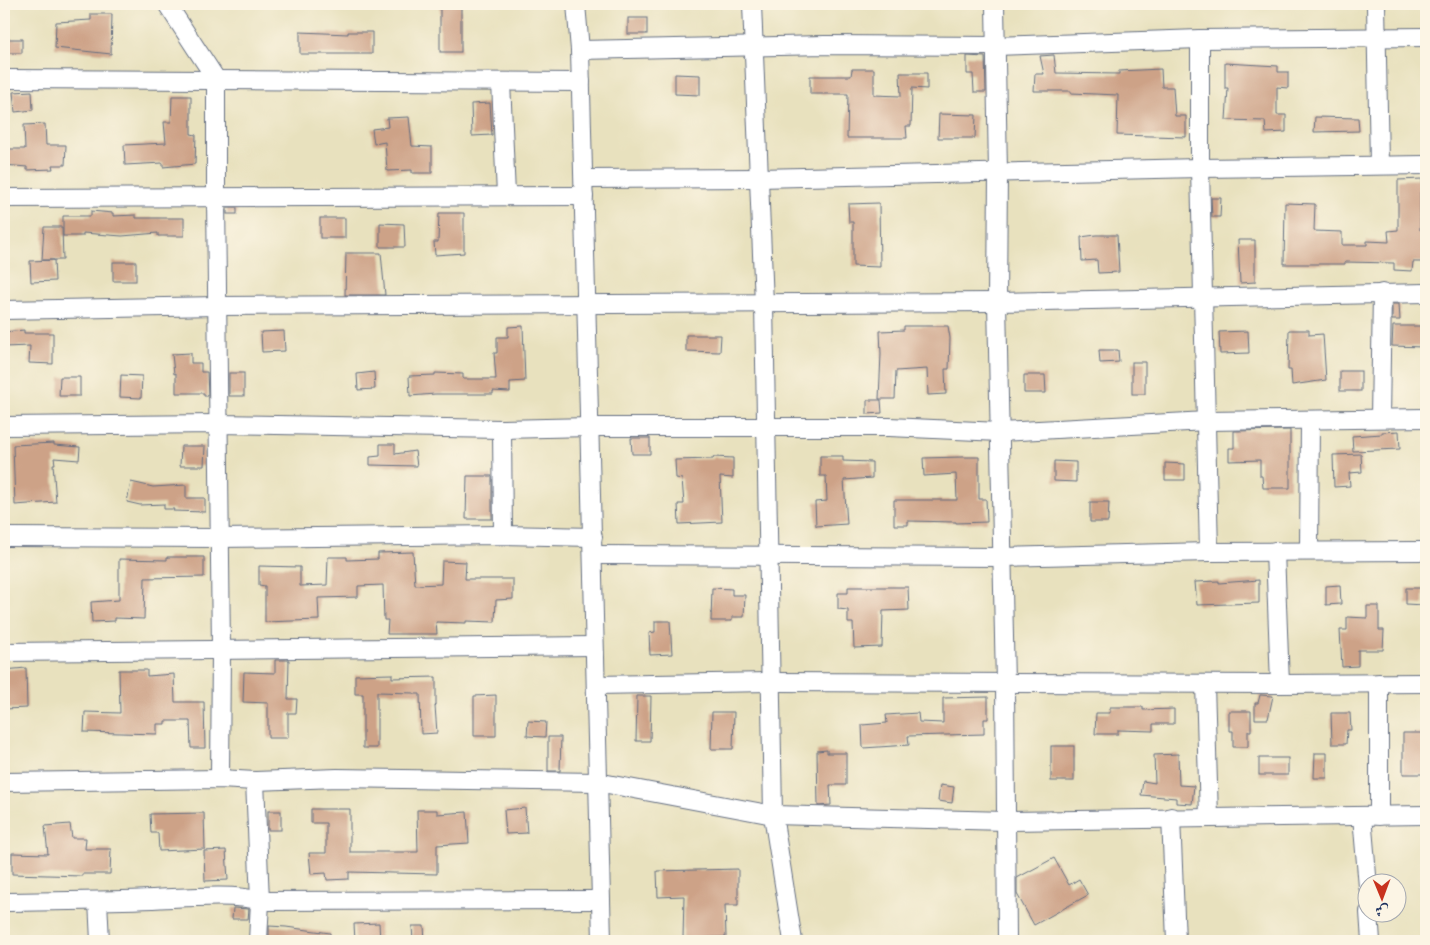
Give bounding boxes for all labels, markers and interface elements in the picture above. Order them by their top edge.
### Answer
north arrow [1358,872,1408,922]
text: ش [1375,903,1389,917]

